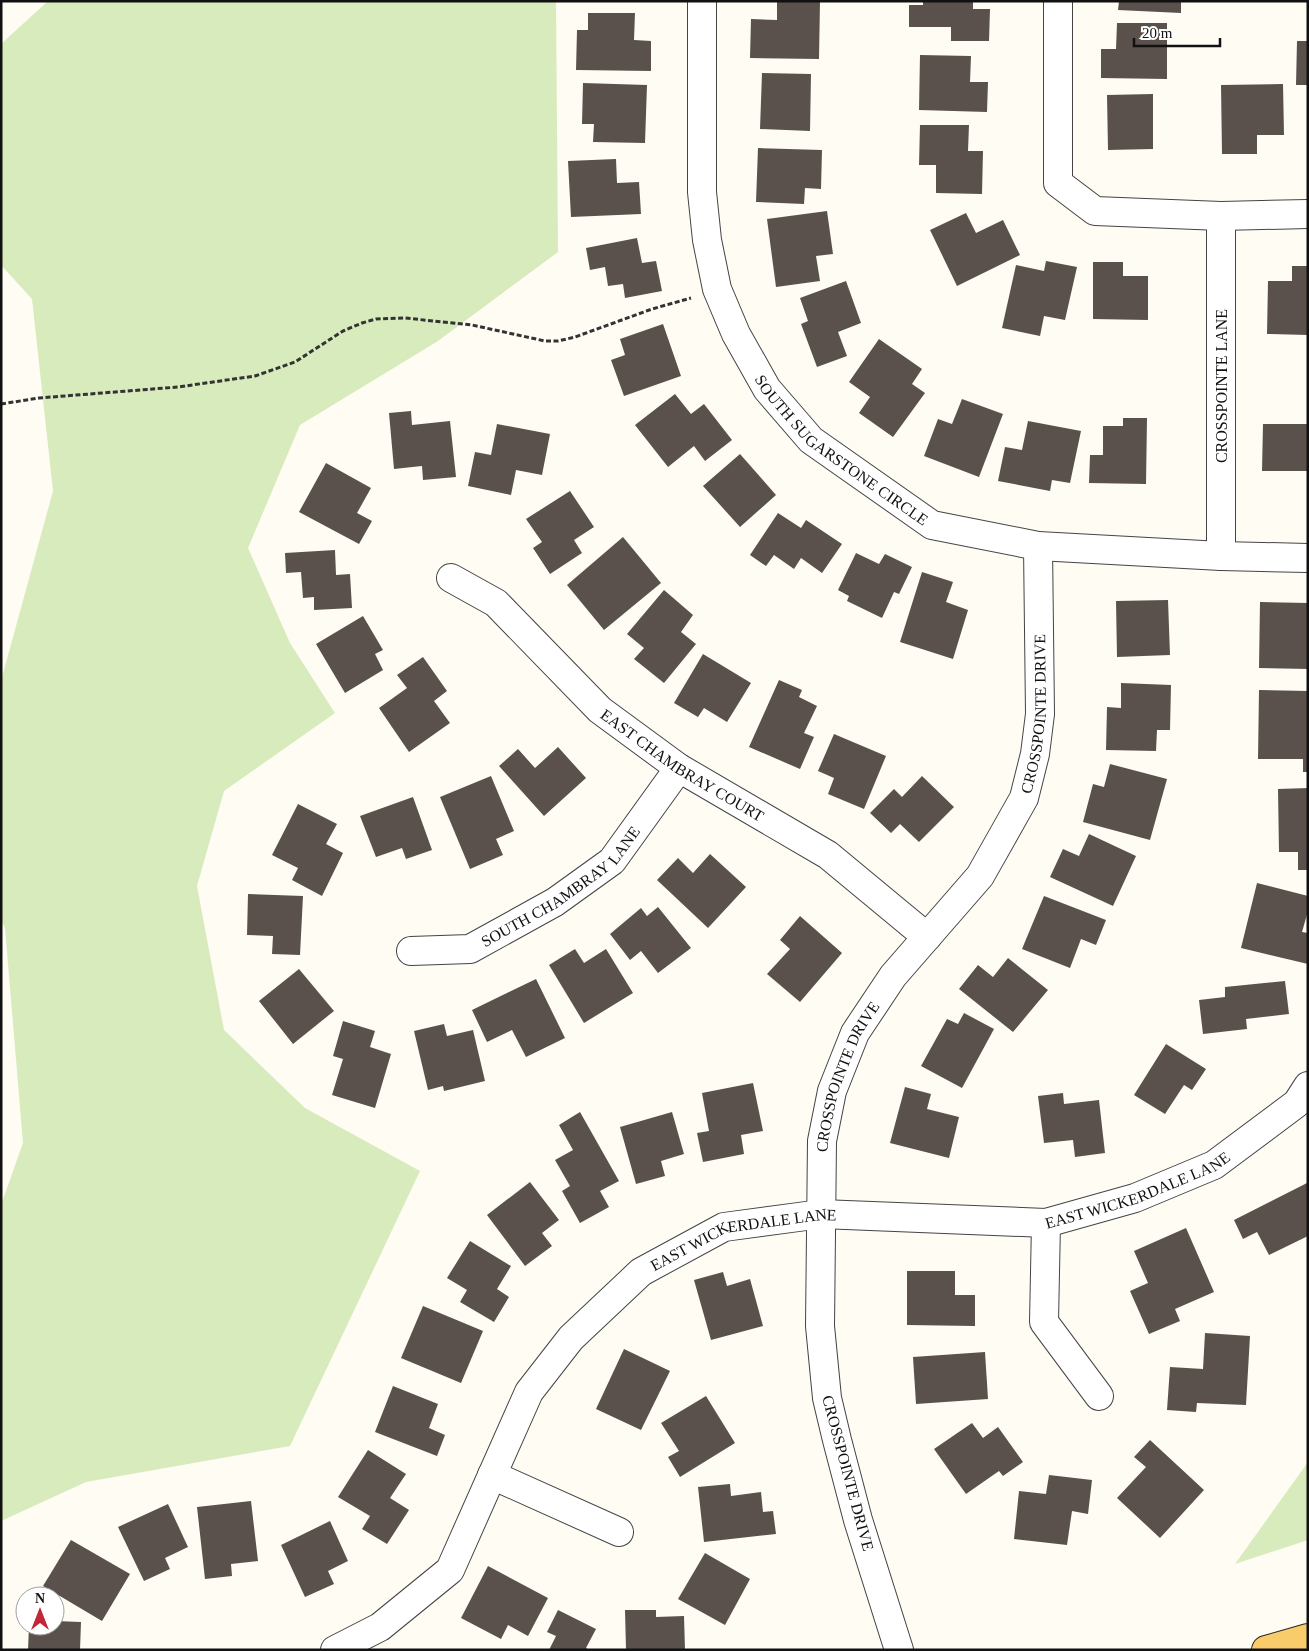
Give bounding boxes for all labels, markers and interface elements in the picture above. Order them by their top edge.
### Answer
scale bar [1134,15,1220,47]
text: 20 m [1142,25,1173,41]
street label: CROSSPOINTE LANE [1213,309,1230,463]
street label: SOUTH SUGARSTONE CIRCLE [752,372,932,528]
street label: CROSSPOINTE DRIVE [1017,634,1049,795]
street label: EAST CHAMBRAY COURT [598,705,767,824]
street label: SOUTH CHAMBRAY LANE [478,823,643,950]
street label: CROSSPOINTE DRIVE [813,998,882,1152]
street label: EAST WICKERDALE LANE [1043,1148,1233,1231]
street label: EAST WICKERDALE LANE [647,1205,837,1274]
street label: CROSSPOINTE DRIVE [819,1393,877,1553]
north arrow [15,1586,65,1636]
text: N [35,1591,45,1606]

